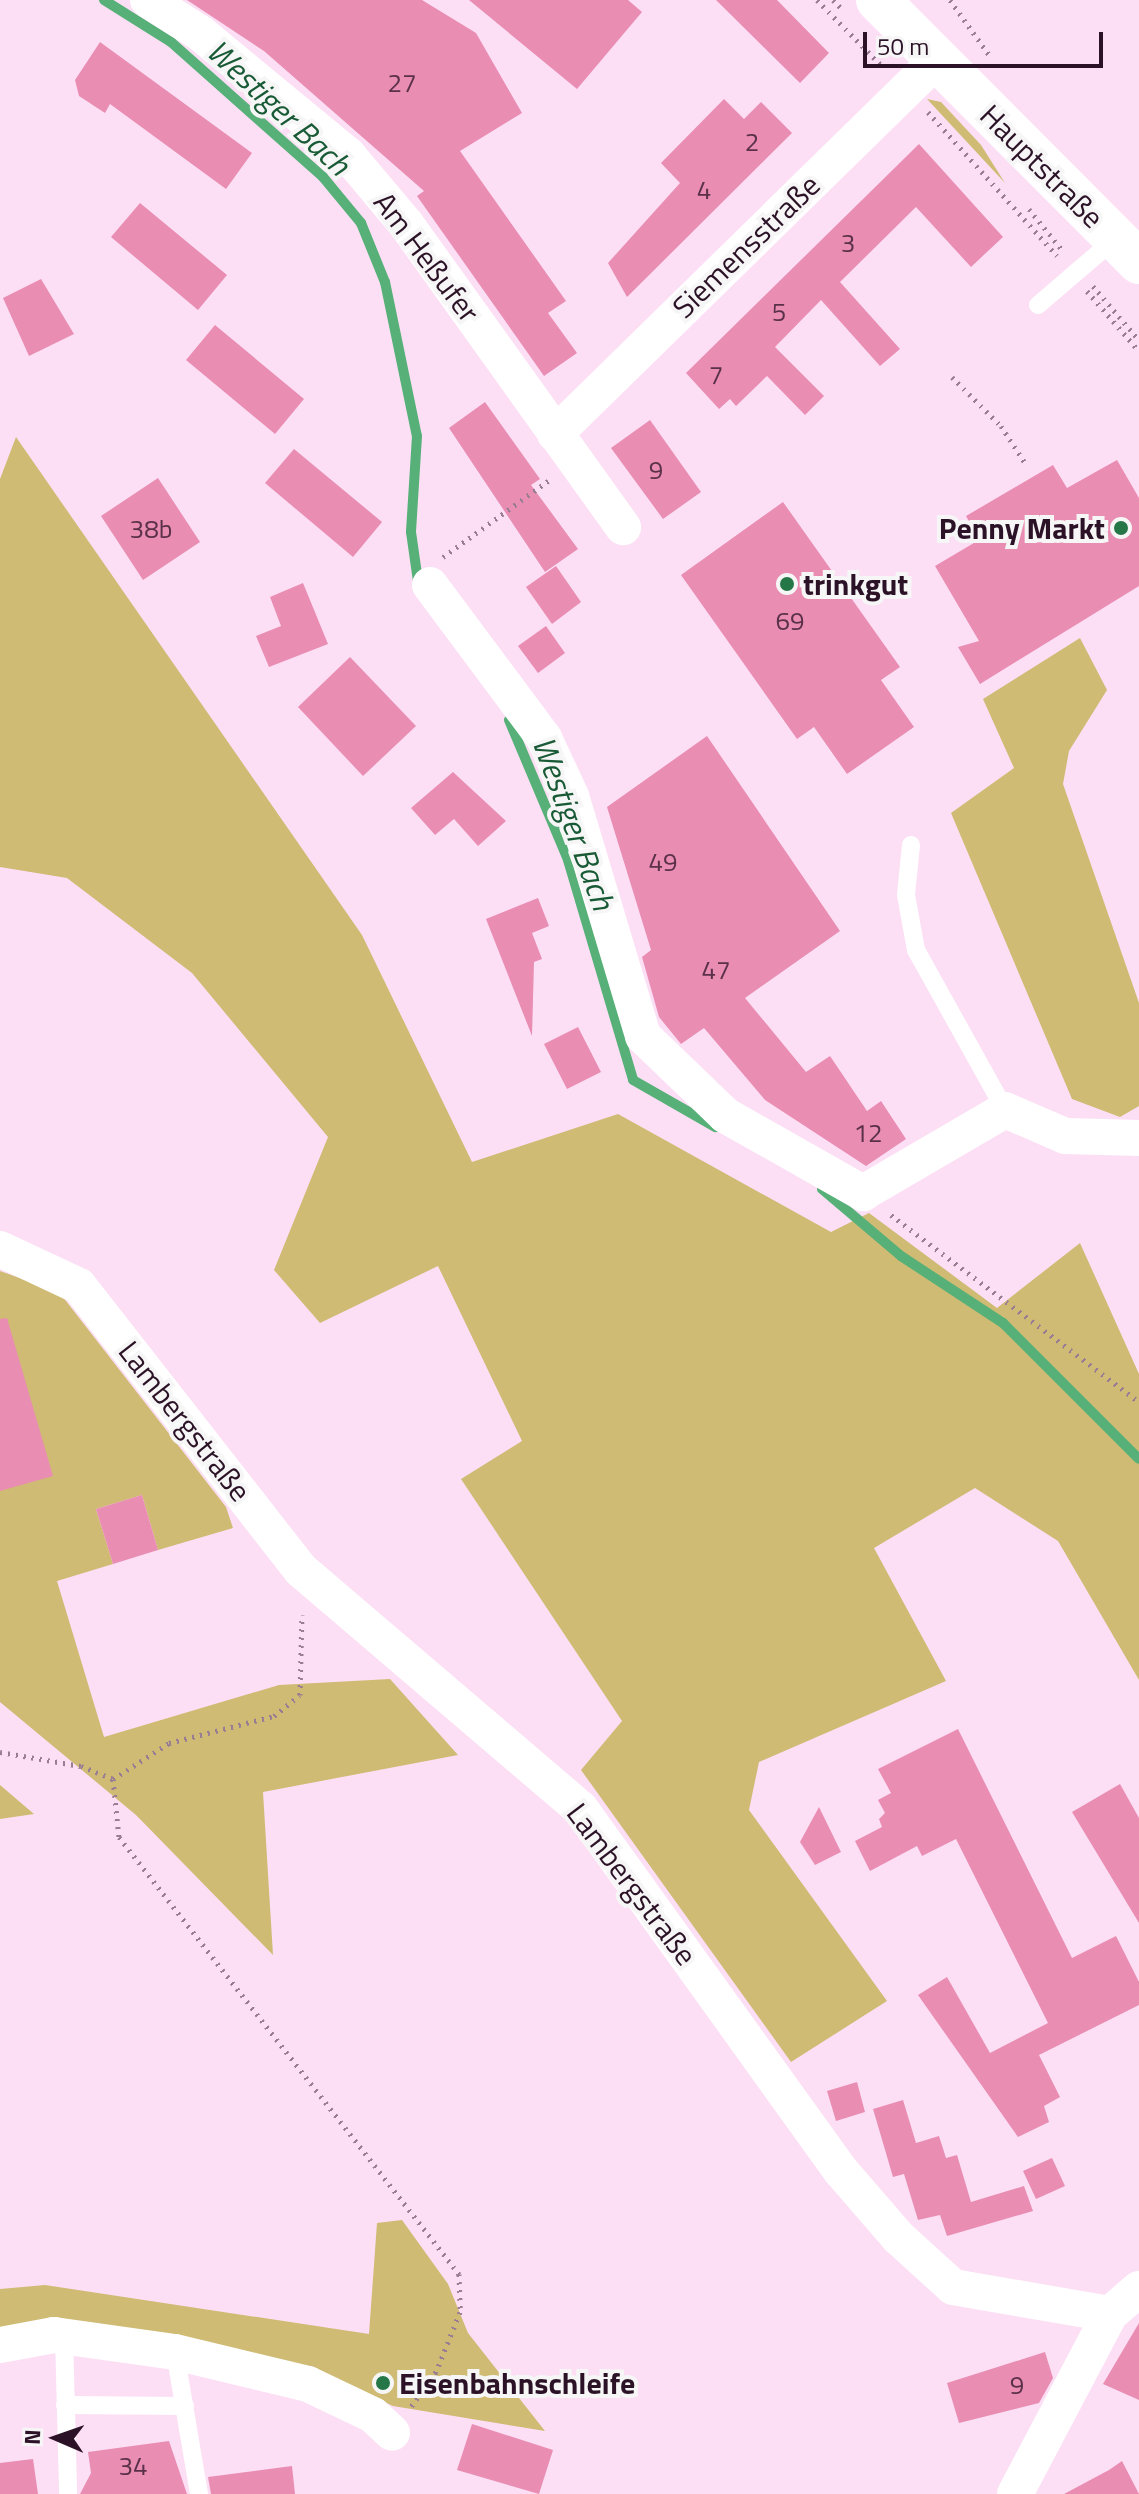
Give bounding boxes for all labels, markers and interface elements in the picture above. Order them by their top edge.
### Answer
scale bar [867,16,1107,66]
text: 50 m [877,28,929,64]
water label: Westiger Bach [200,31,358,183]
house number: 27 [387,67,417,99]
street label: Hauptstraße [973,97,1111,235]
house number: 2 [745,126,759,158]
street label: Siemensstraße [665,167,827,325]
house number: 4 [697,174,711,206]
street label: Am Heßufer [367,185,487,329]
house number: 3 [841,227,855,259]
house number: 5 [772,296,786,328]
house number: 7 [709,359,723,391]
house number: 9 [649,454,663,486]
place label: Penny Markt [939,510,1105,546]
house number: 38b [130,513,172,545]
marker: Penny Markt [1112,519,1130,537]
place label: trinkgut [803,566,908,602]
marker: trinkgut [778,575,796,593]
house number: 69 [775,605,805,637]
water label: Westiger Bach [525,731,623,915]
house number: 49 [648,846,678,878]
house number: 47 [701,954,731,986]
house number: 12 [853,1117,883,1149]
street label: Lambergstraße [111,1334,259,1508]
street label: Lambergstraße [559,1796,705,1972]
place label: Eisenbahnschleife [399,2365,635,2401]
house number: 9 [1010,2369,1024,2401]
marker: Eisenbahnschleife [374,2374,392,2392]
north arrow [16,2398,96,2478]
text: N [15,2429,49,2445]
house number: 34 [118,2450,148,2482]

